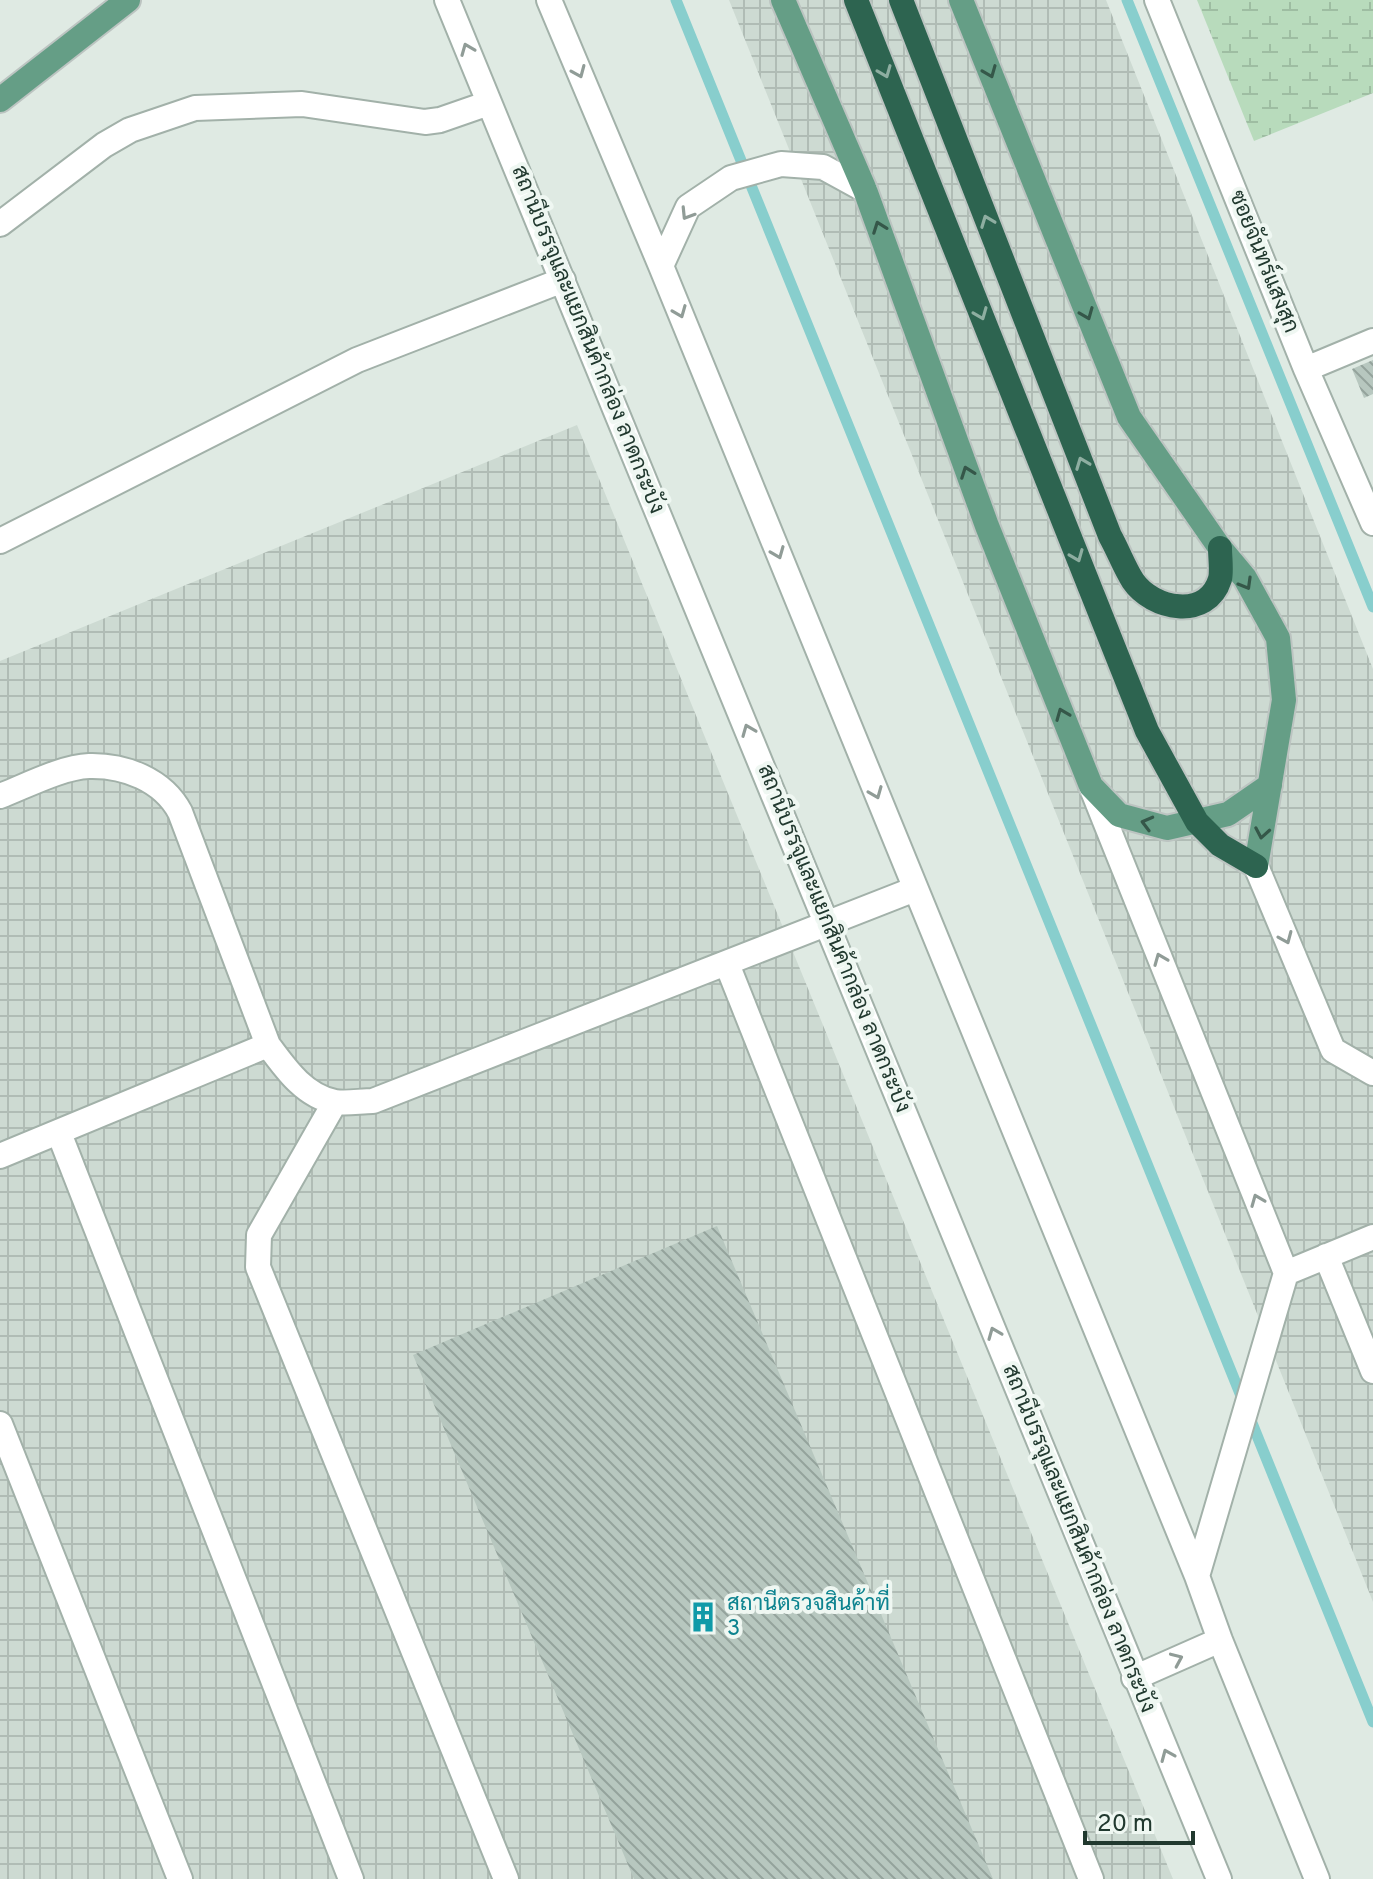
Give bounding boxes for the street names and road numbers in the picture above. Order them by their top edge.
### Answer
street label: สถานีบรรจุและแยกสินค้ากล่อง ลาดกระบัง [505,161,672,518]
street label: ซอยจันทร์แสงสุก [1222,186,1307,337]
street label: สถานีบรรจุและแยกสินค้ากล่อง ลาดกระบัง [751,760,918,1117]
street label: สถานีบรรจุและแยกสินค้ากล่อง ลาดกระบัง [996,1360,1163,1717]

